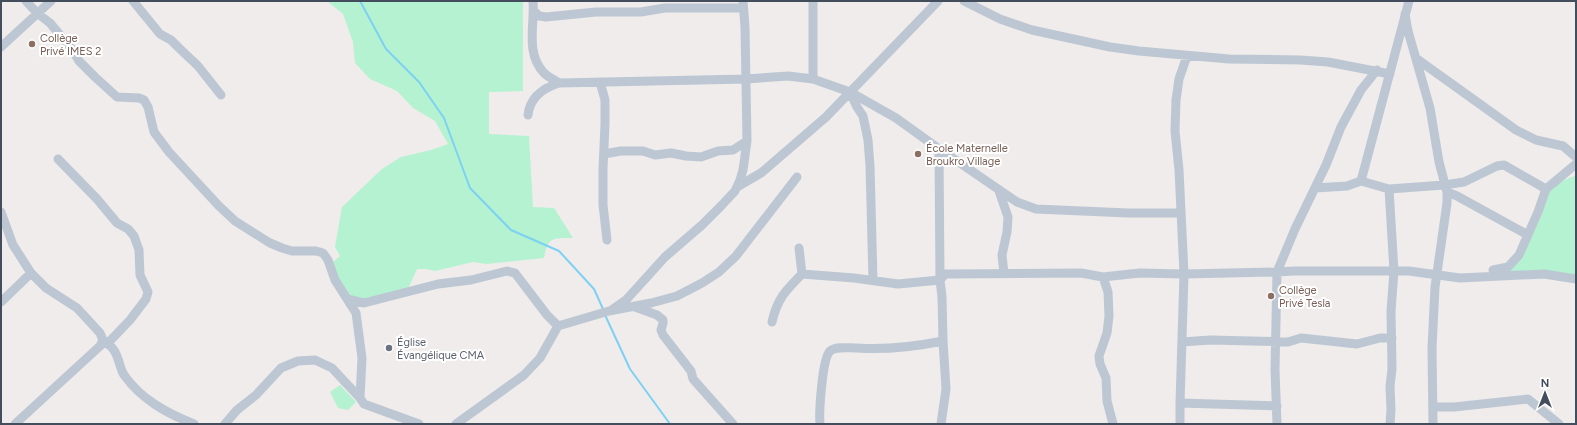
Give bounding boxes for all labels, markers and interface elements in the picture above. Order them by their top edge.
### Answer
place label: Collège Privé IMES 2 [40,32,101,58]
marker: Collège Privé IMES 2 [27,39,37,49]
place label: École Maternelle Broukro Village [926,142,1008,168]
marker: École Maternelle Broukro Village [913,149,923,159]
place label: Collège Privé Tesla [1279,284,1330,310]
marker: Collège Privé Tesla [1266,291,1276,301]
place label: Église Évangélique CMA [397,336,485,362]
marker: Église Évangélique CMA [384,343,394,353]
north arrow [1525,373,1565,413]
text: N [1541,377,1549,390]

